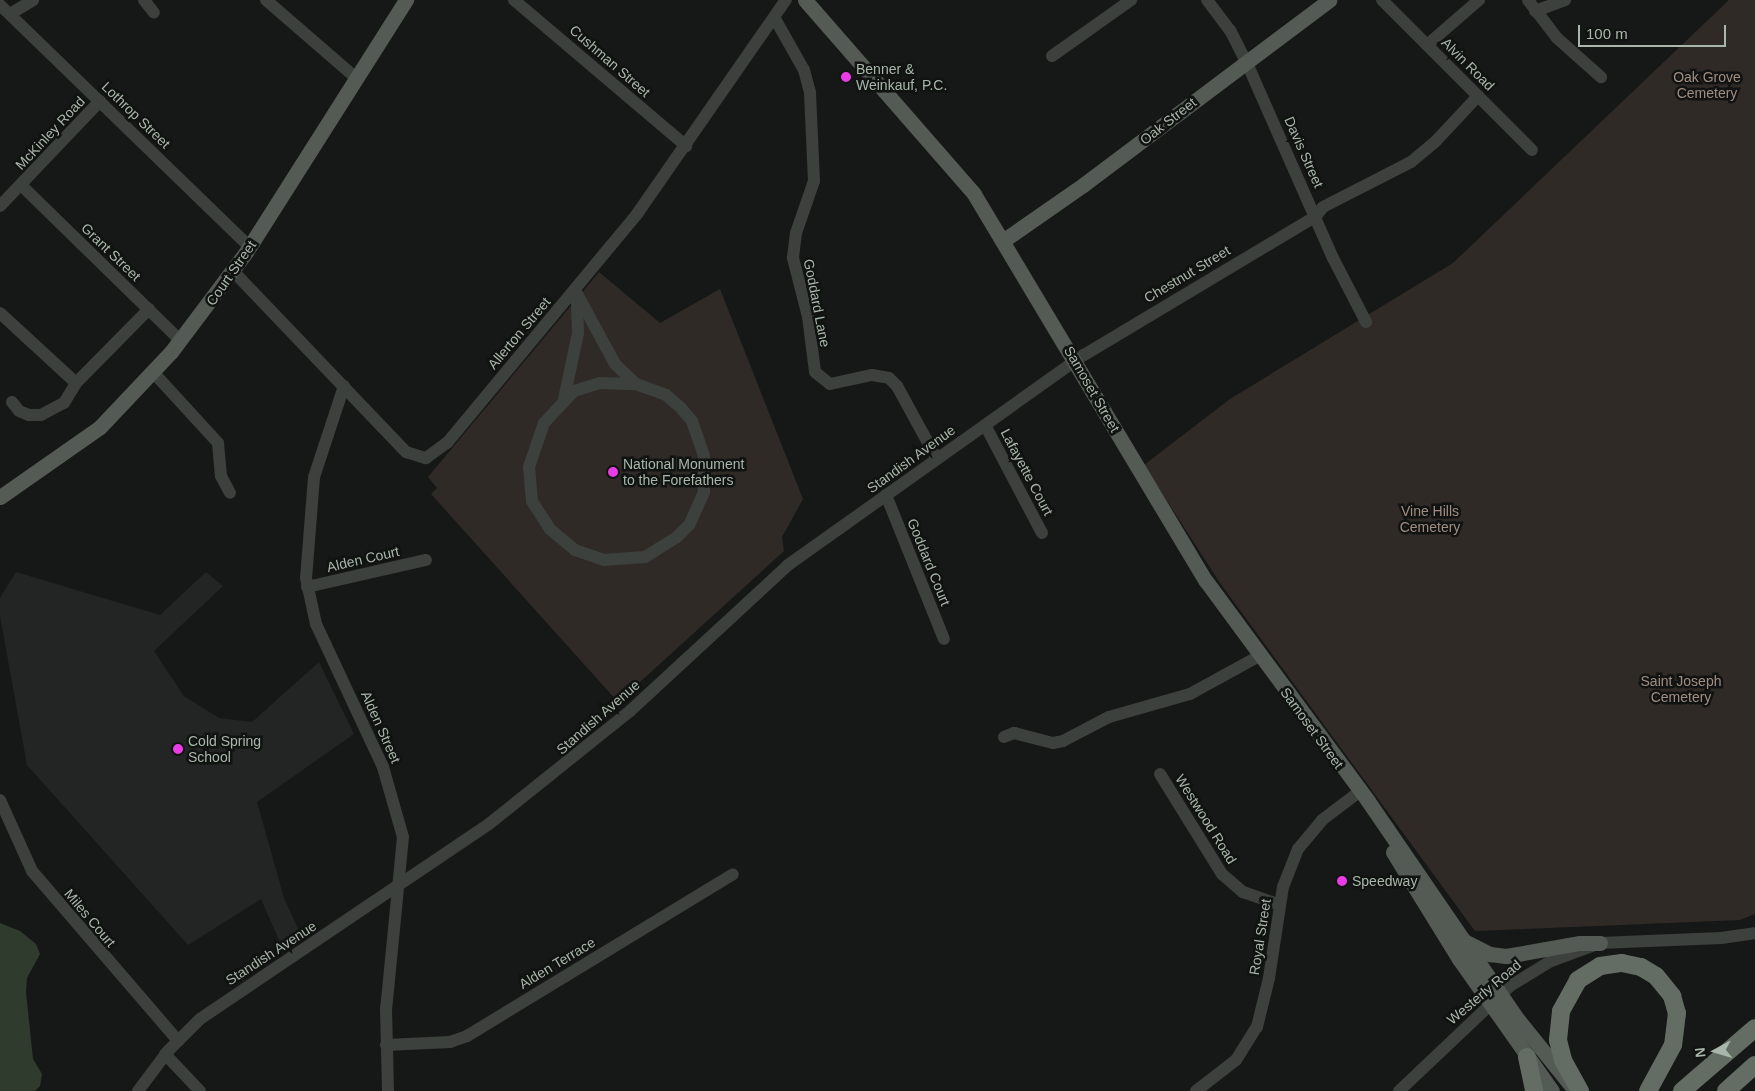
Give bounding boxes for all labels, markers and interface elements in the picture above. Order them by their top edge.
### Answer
scale bar [1580,15,1728,47]
street label: Cushman Street [566,21,654,101]
text: 100 m [1586,25,1628,42]
street label: Alvin Road [1438,34,1498,94]
place label: Benner & Weinkauf, P.C. [856,61,947,94]
park label: Oak Grove Cemetery [1673,69,1741,102]
marker: Benner & Weinkauf, P.C. [840,71,852,83]
street label: Lothrop Street [98,78,174,152]
street label: McKinley Road [12,93,88,173]
street label: Oak Street [1136,94,1200,148]
street label: Davis Street [1281,114,1327,190]
street label: Grant Street [78,219,144,285]
street label: Court Street [202,237,260,309]
street label: Chestnut Street [1141,242,1233,306]
street label: Goddard Lane [800,257,834,349]
street label: Allerton Street [484,294,554,372]
street label: Samoset Street [1061,343,1123,435]
street label: Standish Avenue [863,421,959,497]
street label: Lafayette Court [997,426,1057,518]
place label: National Monument to the Forefathers [623,456,744,488]
marker: National Monument to the Forefathers [607,466,619,478]
park label: Vine Hills Cemetery [1400,503,1460,536]
street label: Goddard Court [904,516,954,608]
street label: Alden Court [325,542,401,576]
park label: Saint Joseph Cemetery [1641,673,1721,706]
street label: Standish Avenue [553,676,643,758]
street label: Samoset Street [1277,684,1347,772]
street label: Alden Street [358,688,404,766]
place label: Cold Spring School [188,733,261,766]
marker: Cold Spring School [172,743,184,755]
street label: Westwood Road [1172,771,1240,867]
place label: Speedway [1352,873,1417,889]
marker: Speedway [1336,875,1348,887]
street label: Miles Court [61,885,119,951]
street label: Royal Street [1246,898,1274,976]
street label: Standish Avenue [222,917,320,989]
street label: Alden Terrace [516,934,598,992]
street label: Westerly Road [1444,956,1524,1028]
north arrow [1690,1026,1740,1076]
text: N [1692,1047,1709,1058]

